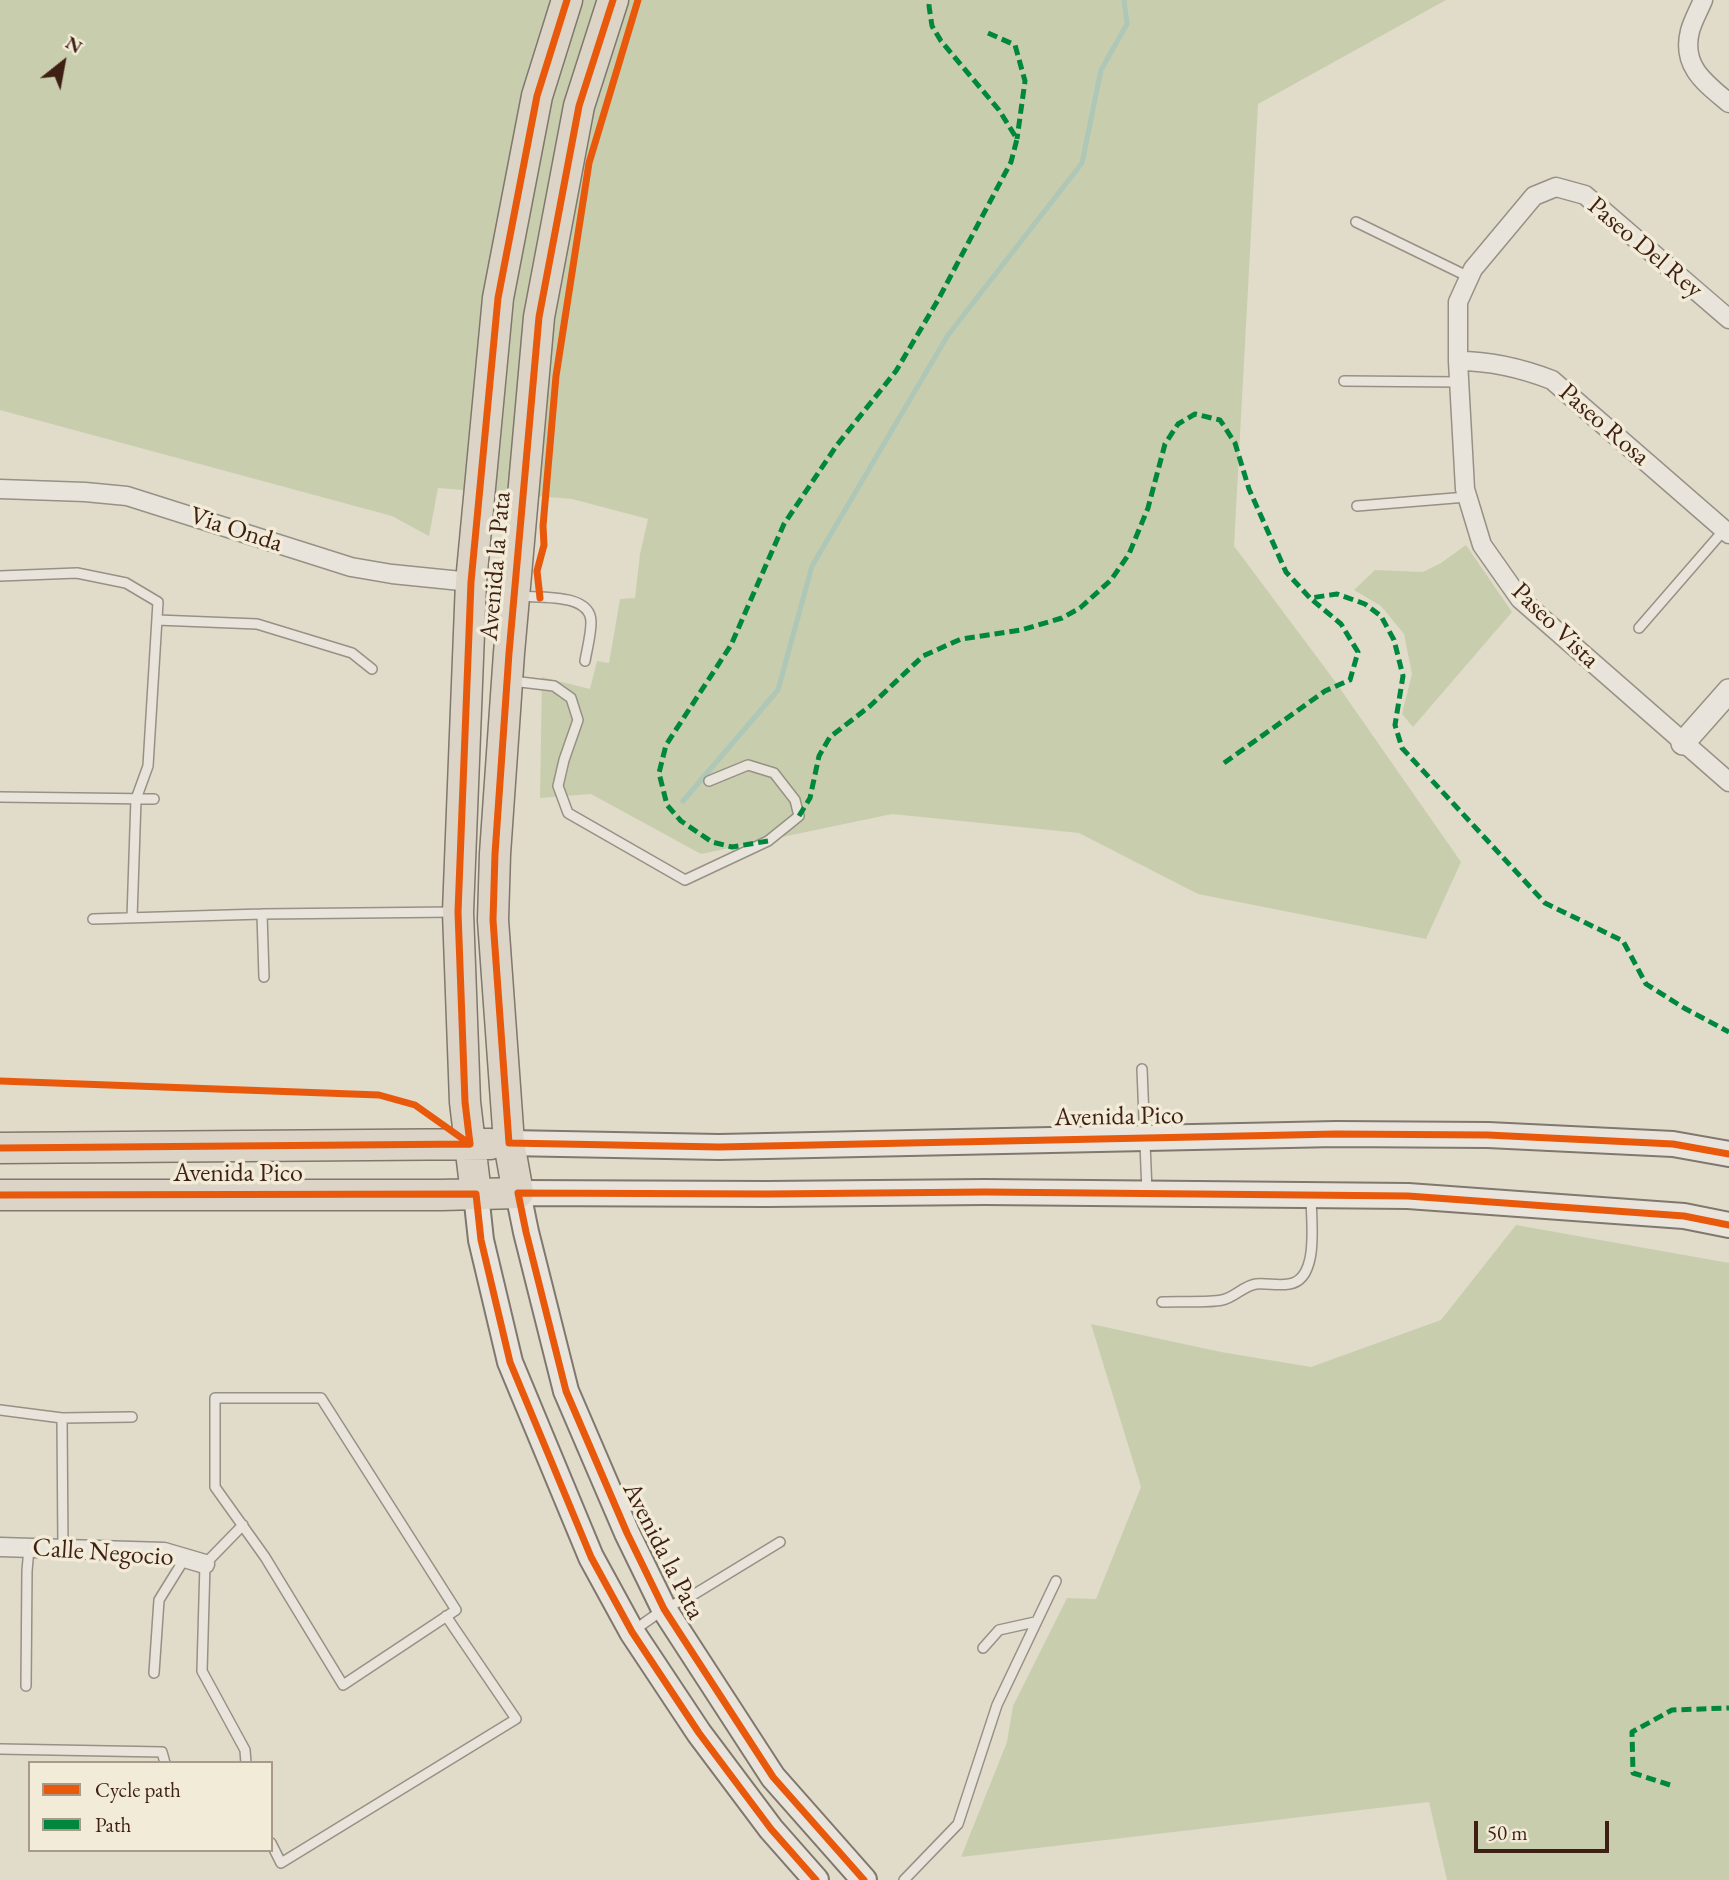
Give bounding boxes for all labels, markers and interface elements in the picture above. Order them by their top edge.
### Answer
north arrow [28,28,98,98]
text: N [61,30,87,59]
street label: Paseo Del Rey [1581,191,1709,305]
street label: Paseo Rosa [1552,377,1656,473]
street label: Avenida la Pata [474,490,518,642]
street label: Via Onda [186,500,286,560]
street label: Paseo Vista [1505,577,1605,675]
street label: Avenida Pico [1054,1100,1184,1134]
street label: Avenida Pico [173,1158,303,1190]
street label: Avenida la Pata [615,1477,711,1625]
street label: Calle Negocio [31,1533,175,1573]
legend [28,1761,273,1852]
text: Cycle path [95,1776,181,1803]
scale bar [1477,1806,1612,1850]
text: Path [95,1811,131,1838]
text: 50 m [1487,1819,1528,1846]

